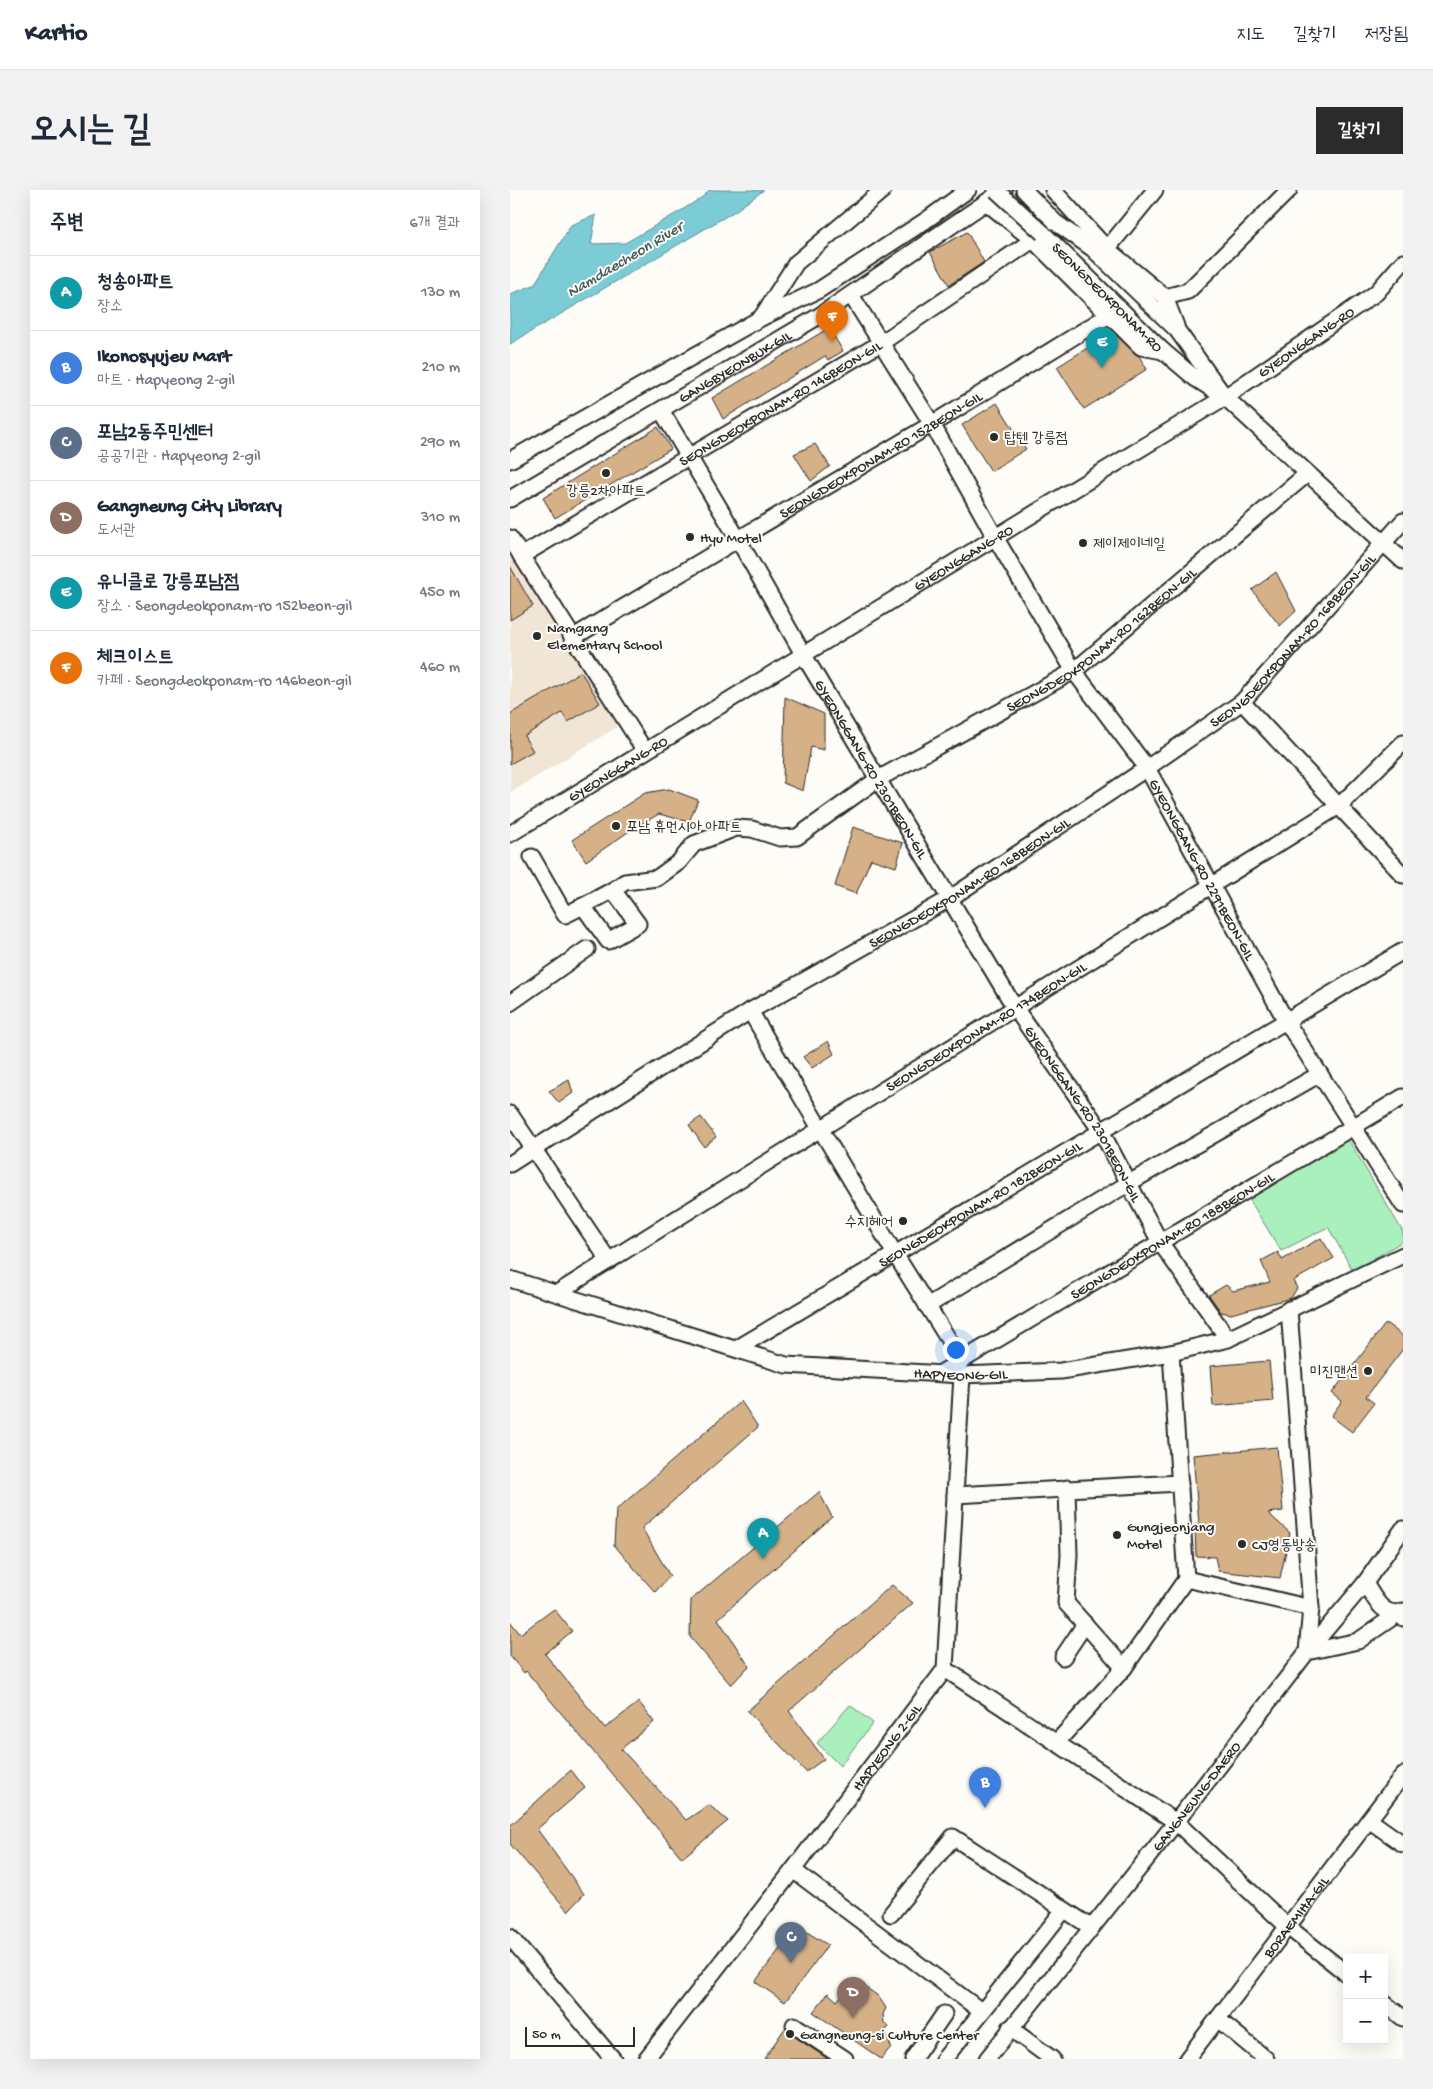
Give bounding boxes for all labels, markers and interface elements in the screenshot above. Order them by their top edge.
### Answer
text: Kartio [25,20,88,49]
text: 지도 [1236,25,1265,46]
text: 길찾기 [1293,25,1337,46]
text: 저장됨 [1365,25,1408,46]
button: 길찾기 [1316,107,1403,154]
text: 오시는 길 [30,112,151,153]
text: 주변 [50,212,84,237]
text: 6개 결과 [409,215,460,234]
water label: Namdaecheon River [564,217,690,303]
street label: SEONGDEOKPONAM-RO [1050,238,1168,356]
text: 청송아파트 [97,272,173,295]
text: A [61,284,71,303]
text: 130 m [421,284,460,303]
text: 장소 [97,298,123,317]
pin: F [816,301,848,342]
street label: GYEONGGANG-RO [1255,303,1359,383]
street label: GANGBYEONBUK-GIL [676,327,796,408]
pin: E [1086,327,1118,368]
street label: SEONGDEOKPONAM-RO 146BEON-GIL [676,337,886,471]
text: Ikonosyujeu Mart [97,346,231,369]
text: B [62,359,70,378]
text: 210 m [421,359,460,378]
text: 마트 · Hapyeong 2-gil [97,372,235,391]
street label: SEONGDEOKPONAM-RO 152BEON-GIL [777,388,987,524]
text: 포남2동주민센터 [97,422,213,445]
place label: 탑텐 강릉점 [1004,430,1068,448]
marker: 탑텐 강릉점 [988,431,1000,443]
text: C [62,434,70,453]
text: 290 m [420,434,460,453]
text: 공공기관 · Hapyeong 2-gil [97,448,261,467]
marker: 강릉2차아파트 [600,467,612,479]
place label: 강릉2차아파트 [566,483,646,501]
text: Gangneung City Library [97,496,282,519]
text: D [61,509,71,528]
text: 310 m [421,509,460,528]
text: 도서관 [97,522,136,541]
street label: GYEONGGANG-RO [911,522,1017,596]
place label: Hyu Motel [700,530,762,548]
marker: Hyu Motel [684,531,696,543]
place label: 제이제이네일 [1093,536,1165,554]
marker: 제이제이네일 [1077,537,1089,549]
street label: SEONGDEOKPONAM-RO 168BEON-GIL [1207,551,1381,733]
street label: SEONGDEOKPONAM-RO 162BEON-GIL [1004,564,1201,717]
text: 유니클로 강릉포남점 [97,572,239,595]
text: E [61,584,71,603]
text: 450 m [420,584,460,603]
text: 장소 · Seongdeokponam-ro 152beon-gil [97,598,352,617]
place label: Namgang Elementary School [547,620,663,655]
marker: Namgang Elementary School [531,630,543,642]
text: 체크이스트 [97,647,173,670]
text: F [62,659,70,678]
text: 460 m [420,659,460,678]
text: 카페 · Seongdeokponam-ro 146beon-gil [97,673,352,692]
street label: GYEONGGANG-RO 2301BEON-GIL [809,677,931,863]
street label: GYEONGGANG-RO [566,733,672,807]
street label: GYEONGGANG-RO 2291BEON-GIL [1144,776,1258,964]
street label: SEONGDEOKPONAM-RO 168BEON-GIL [866,814,1075,953]
place label: 포남 휴먼시아 아파트 [626,819,742,837]
marker: 포남 휴먼시아 아파트 [610,820,622,832]
street label: SEONGDEOKPONAM-RO 174BEON-GIL [883,958,1091,1097]
street label: GYEONGGANG-RO 2301BEON-GIL [1019,1023,1144,1206]
street label: SEONGDEOKPONAM-RO 182BEON-GIL [876,1137,1086,1273]
street label: SEONGDEOKPONAM-RO 188BEON-GIL [1068,1169,1279,1305]
place label: 수지헤어 [845,1214,893,1232]
marker: 수지헤어 [897,1215,909,1227]
your location [943,1337,969,1363]
place label: 미진맨션 [1310,1364,1358,1382]
street label: HAPYEONG-GIL [913,1365,1008,1386]
marker: 미진맨션 [1362,1365,1374,1377]
pin: A [747,1518,779,1559]
place label: Gungjeonjang Motel [1127,1519,1215,1554]
marker: Gungjeonjang Motel [1111,1529,1123,1541]
place label: CJ영동방송 [1252,1537,1316,1555]
marker: CJ영동방송 [1236,1538,1248,1550]
street label: HAPYEONG 2-GIL [849,1700,927,1795]
street label: GANGNEUNG-DAERO [1149,1739,1246,1856]
pin: B [969,1767,1001,1808]
street label: BORAEMIHA-GIL [1260,1873,1334,1963]
pin: C [775,1922,807,1963]
map controls [1343,1954,1388,2044]
button: + [1343,1954,1388,1999]
pin: D [837,1977,869,2018]
button: − [1343,1999,1388,2044]
scale bar [525,2024,635,2047]
text: 50 m [532,2027,561,2044]
place label: Gangneung-si Culture Center [800,2027,980,2045]
marker: Gangneung-si Culture Center [784,2028,796,2040]

